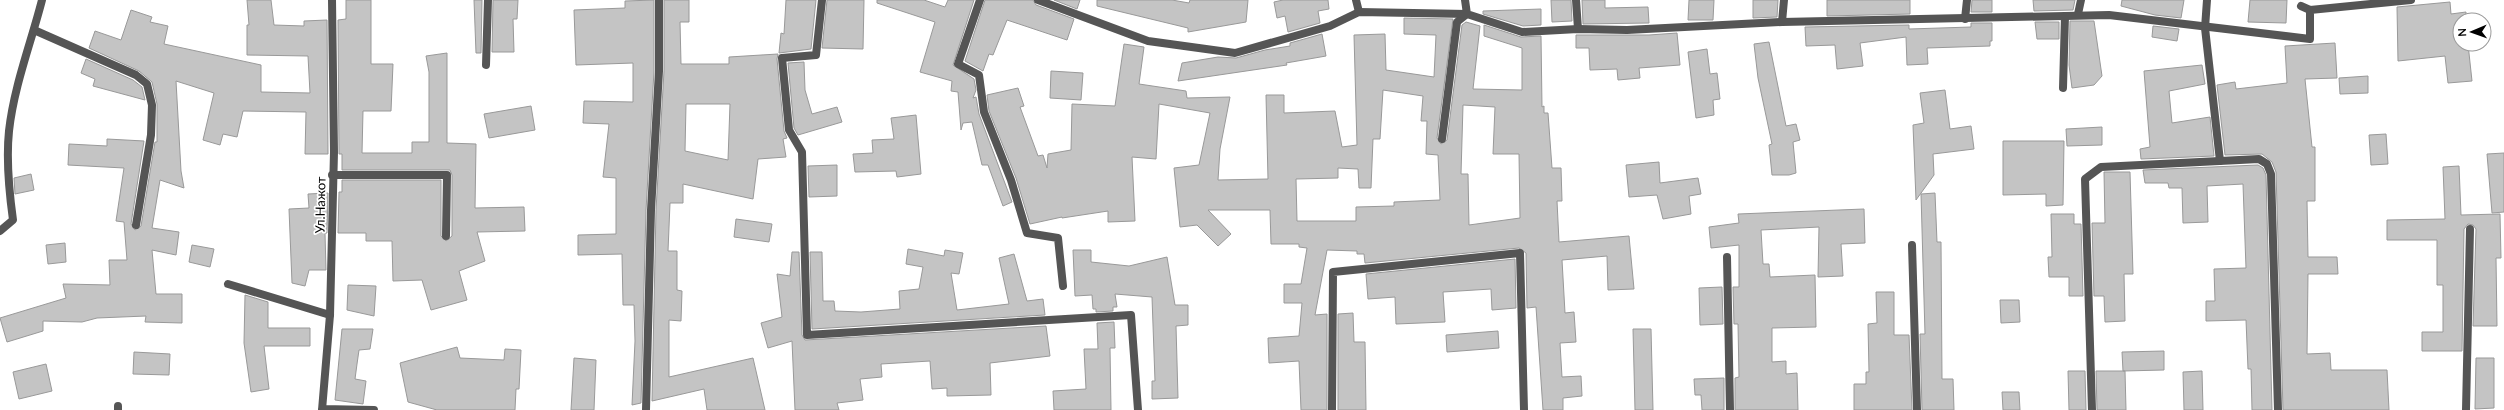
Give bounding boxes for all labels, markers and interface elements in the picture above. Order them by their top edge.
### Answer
north arrow [2452,12,2492,52]
text: N [2455,28,2468,37]
street label: Ул.Нажот [312,176,329,234]

